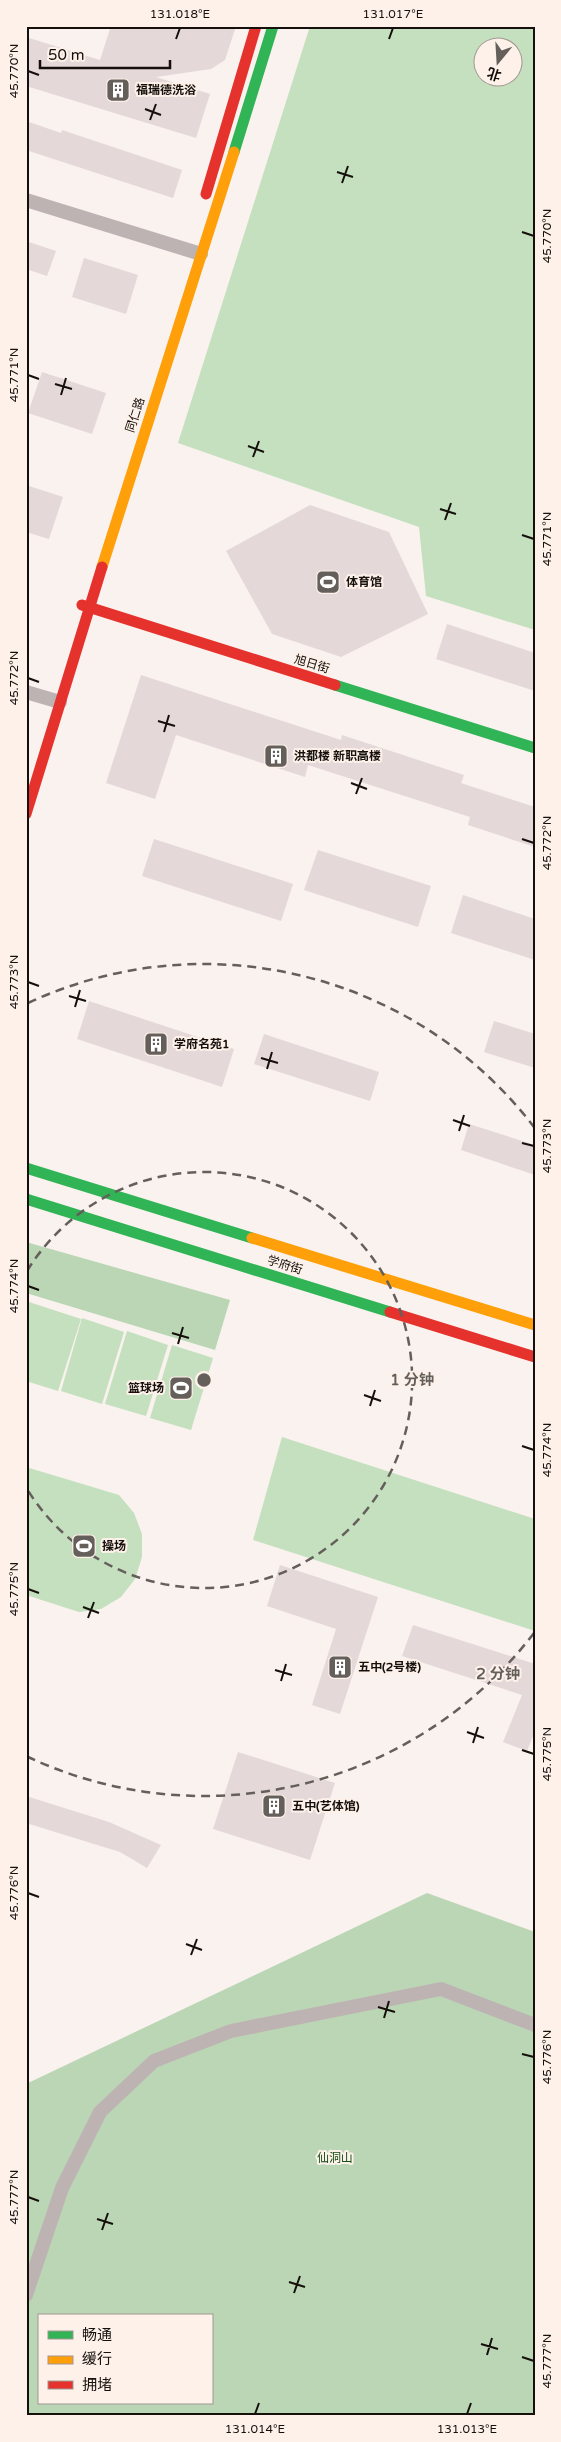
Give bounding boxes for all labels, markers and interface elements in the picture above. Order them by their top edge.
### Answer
text: 131.018°E [150,7,211,21]
text: 131.017°E [363,7,424,21]
scale bar [40,38,170,70]
north arrow [474,38,524,88]
text: 45.770°N [7,44,21,98]
text: 50 m [48,46,85,64]
text: 北 [485,64,503,84]
building icon: 福瑞德洗浴 [105,77,131,103]
place label: 福瑞德洗浴 [136,83,196,97]
text: 45.770°N [540,209,554,263]
text: 45.771°N [7,348,21,402]
street label: 同仁路 [123,396,147,434]
text: 45.771°N [540,512,554,566]
sports icon: 体育馆 [315,569,341,595]
place label: 体育馆 [346,575,382,589]
text: 45.772°N [7,651,21,705]
street label: 旭日街 [293,652,331,676]
building icon: 洪都楼 新职高楼 [263,743,289,769]
place label: 洪都楼 新职高楼 [294,749,381,763]
text: 45.772°N [540,816,554,870]
text: 45.773°N [7,955,21,1009]
building icon: 学府名苑1 [143,1031,169,1057]
place label: 学府名苑1 [174,1037,230,1051]
text: 45.773°N [540,1119,554,1173]
street label: 学府街 [266,1253,304,1277]
text: 45.774°N [7,1259,21,1313]
centre of rings [195,1371,213,1389]
text: 1 分钟 [390,1371,434,1389]
sports icon: 篮球场 [168,1375,194,1401]
place label: 篮球场 [128,1381,164,1395]
text: 45.774°N [540,1423,554,1477]
sports icon: 操场 [71,1533,97,1559]
place label: 操场 [102,1539,126,1553]
text: 45.775°N [7,1562,21,1616]
building icon: 五中(2号楼) [327,1654,353,1680]
place label: 五中(2号楼) [358,1660,421,1674]
text: 2 分钟 [476,1665,520,1683]
text: 45.775°N [540,1727,554,1781]
building icon: 五中(艺体馆) [261,1793,287,1819]
place label: 五中(艺体馆) [292,1799,360,1813]
text: 45.776°N [7,1866,21,1920]
text: 45.776°N [540,2030,554,2084]
park label: 仙洞山 [317,2151,353,2165]
text: 45.777°N [7,2170,21,2224]
legend [38,2314,212,2404]
text: 畅通 [82,2326,112,2344]
text: 45.777°N [540,2334,554,2388]
text: 缓行 [82,2350,112,2368]
text: 拥堵 [82,2376,112,2394]
text: 131.014°E [225,2422,286,2436]
text: 131.013°E [437,2422,498,2436]

